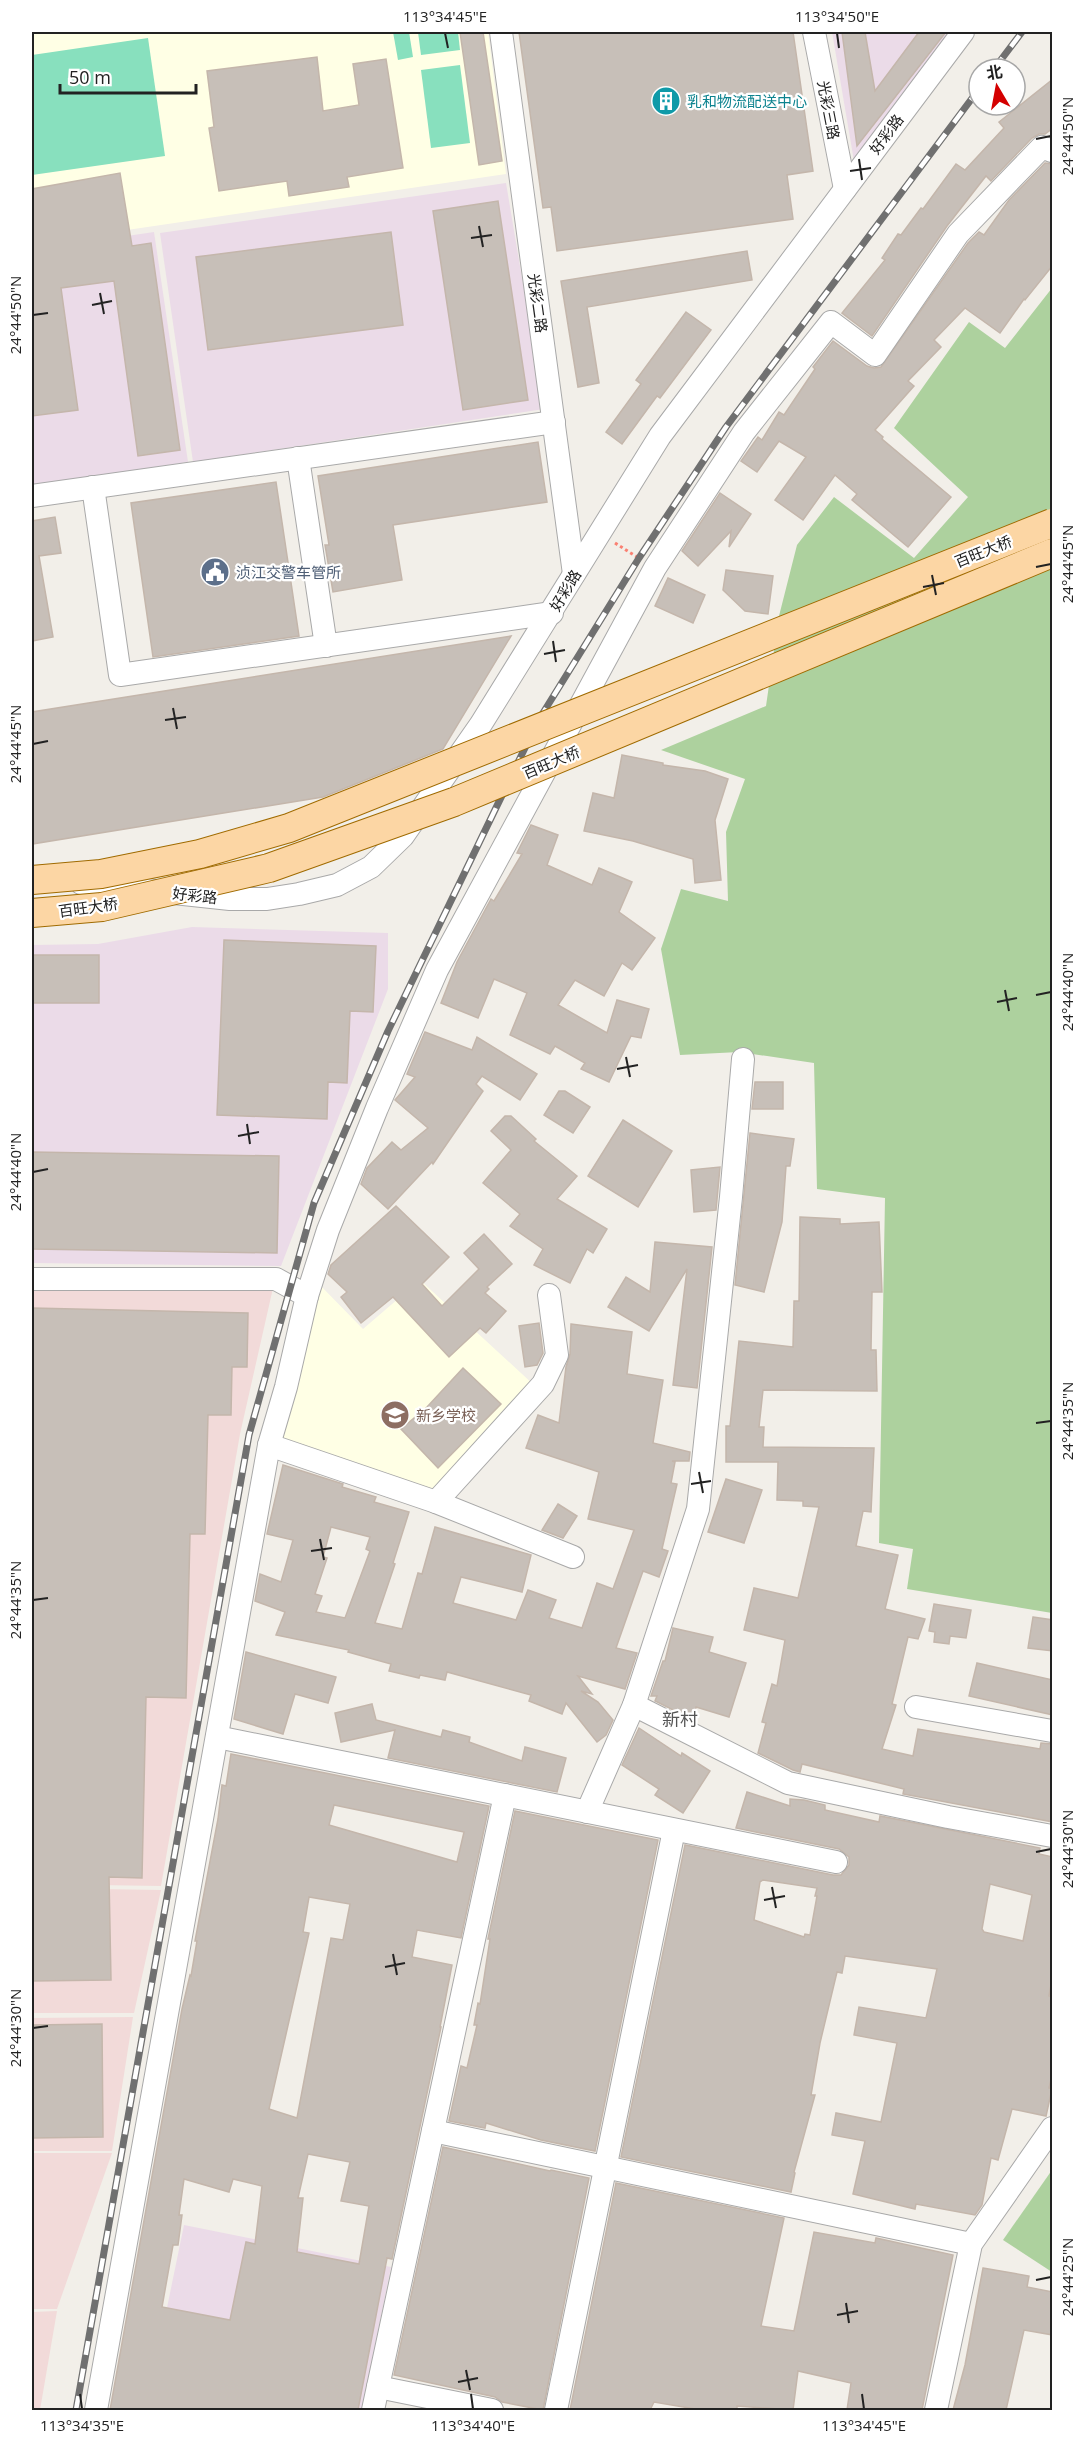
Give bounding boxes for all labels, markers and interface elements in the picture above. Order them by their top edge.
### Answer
text: 113°34'45"E [403,6,487,26]
text: 113°34'50"E [795,6,879,26]
scale bar [60,57,196,95]
north arrow [967,57,1027,117]
text: 北 [985,60,1004,84]
text: 50 m [69,65,111,89]
street label: 光彩三路 [813,79,845,141]
building icon: 乳和物流配送中心 [650,85,682,117]
place label: 乳和物流配送中心 [687,91,807,111]
text: 24°44'50"N [1057,97,1077,175]
street label: 好彩路 [864,110,908,158]
street label: 光彩二路 [524,272,552,334]
text: 24°44'50"N [5,276,25,354]
text: 24°44'45"N [1057,525,1077,603]
street label: 百旺大桥 [951,530,1015,572]
public building icon: 浈江交警车管所 [199,556,231,588]
place label: 浈江交警车管所 [236,562,341,582]
street label: 好彩路 [545,566,585,614]
text: 24°44'45"N [5,705,25,783]
street label: 百旺大桥 [519,741,583,783]
street label: 好彩路 [172,883,218,907]
street label: 百旺大桥 [57,893,119,921]
text: 24°44'40"N [1057,953,1077,1031]
text: 24°44'40"N [5,1133,25,1211]
text: 24°44'35"N [1057,1382,1077,1460]
school or university icon: 新乡学校 [379,1399,411,1431]
place label: 新乡学校 [416,1405,476,1425]
text: 24°44'35"N [5,1561,25,1639]
district label: 新村 [662,1707,698,1731]
text: 24°44'30"N [1057,1810,1077,1888]
text: 24°44'30"N [5,1989,25,2067]
text: 24°44'25"N [1057,2238,1077,2316]
text: 113°34'35"E [40,2415,124,2435]
text: 113°34'40"E [431,2415,515,2435]
text: 113°34'45"E [822,2415,906,2435]

